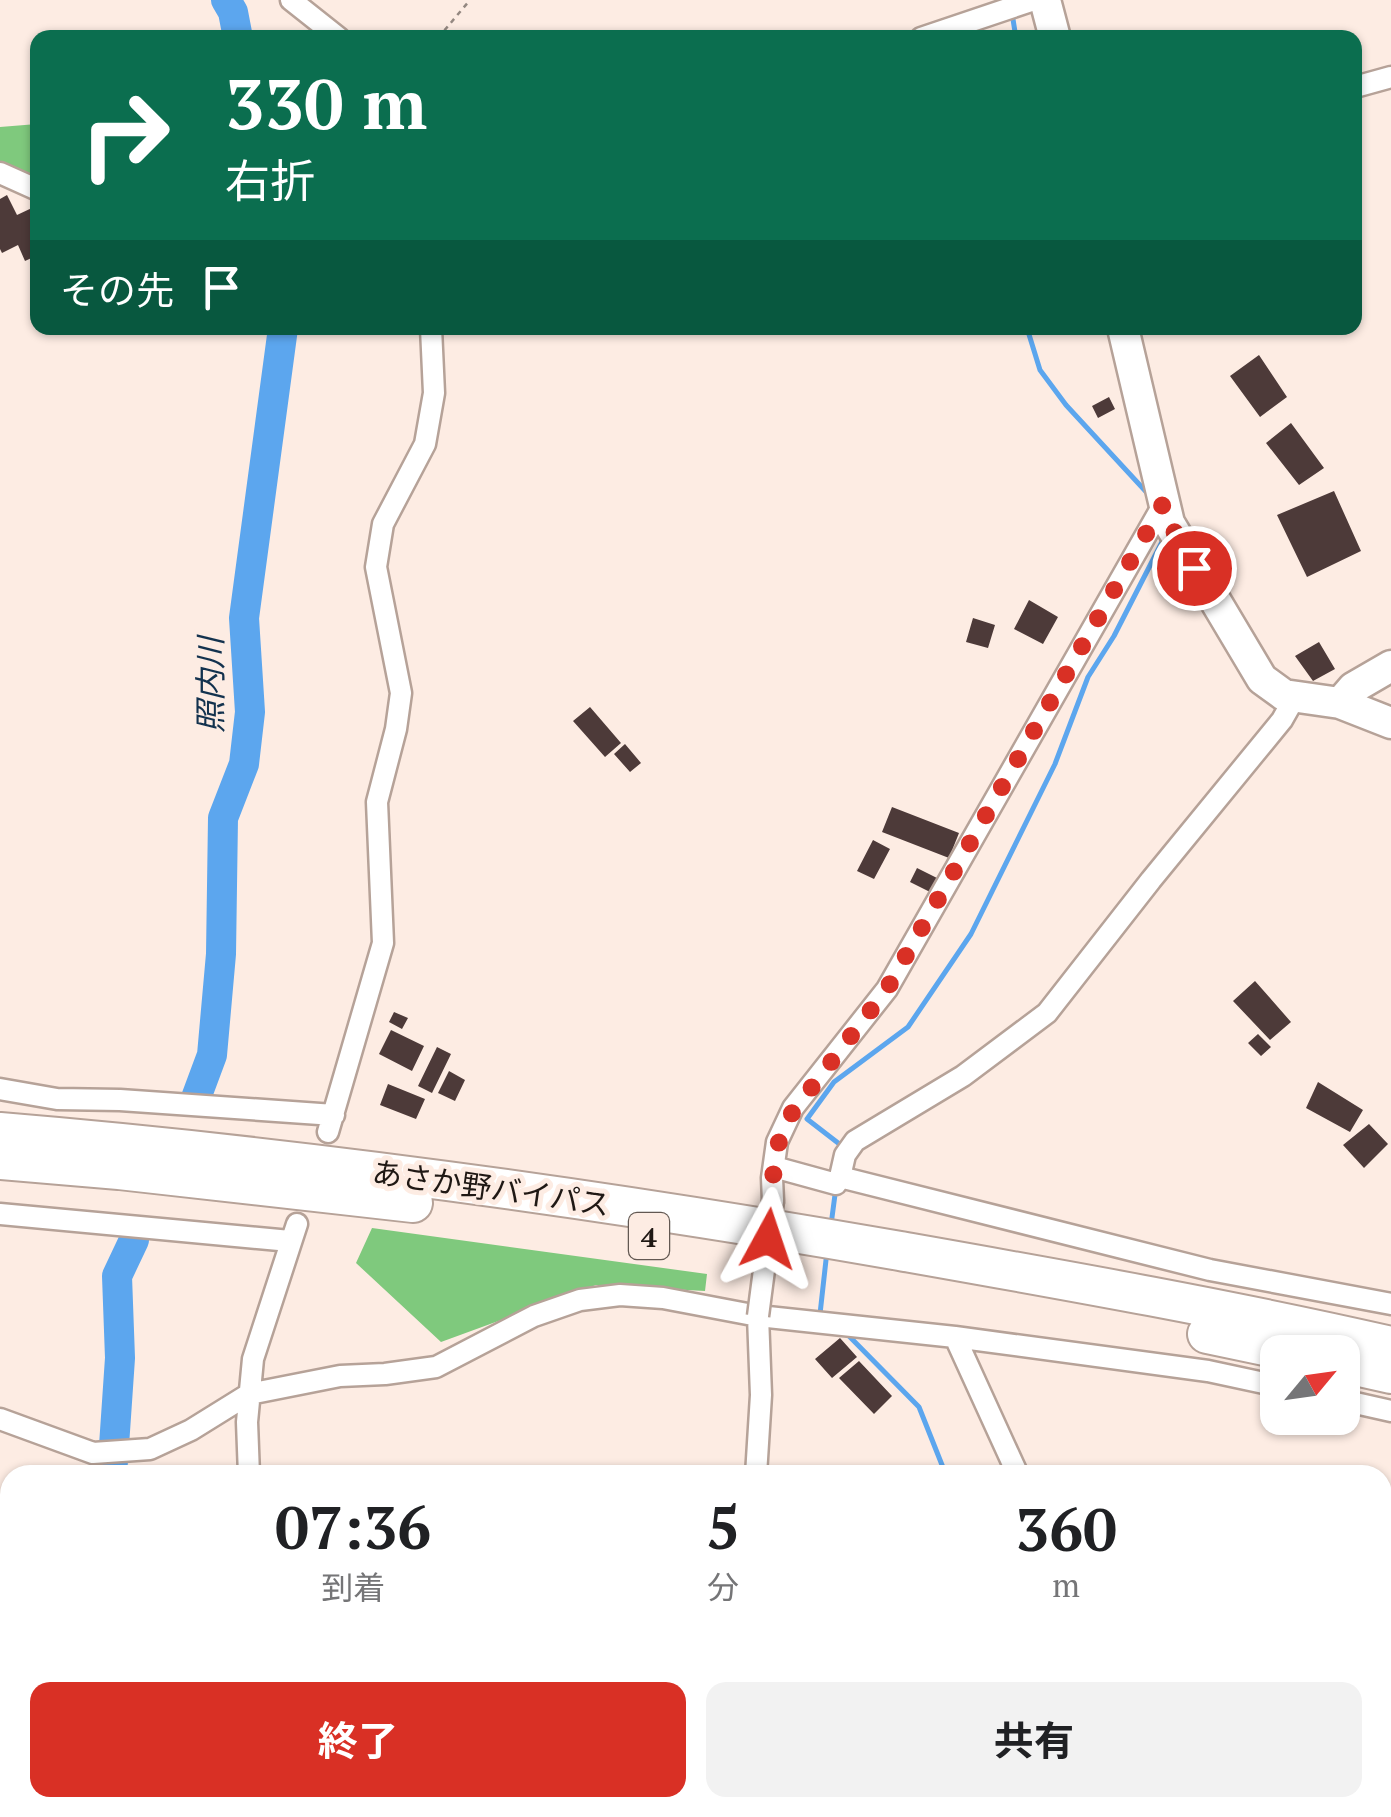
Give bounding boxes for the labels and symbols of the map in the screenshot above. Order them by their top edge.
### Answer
pin [1152,526,1237,611]
water label: 照内川 [189,634,231,733]
street label: あさか野バイパス [370,1152,612,1224]
position arrow [716,1187,820,1291]
road number: 4 [629,1213,669,1259]
north arrow [1260,1335,1360,1435]

